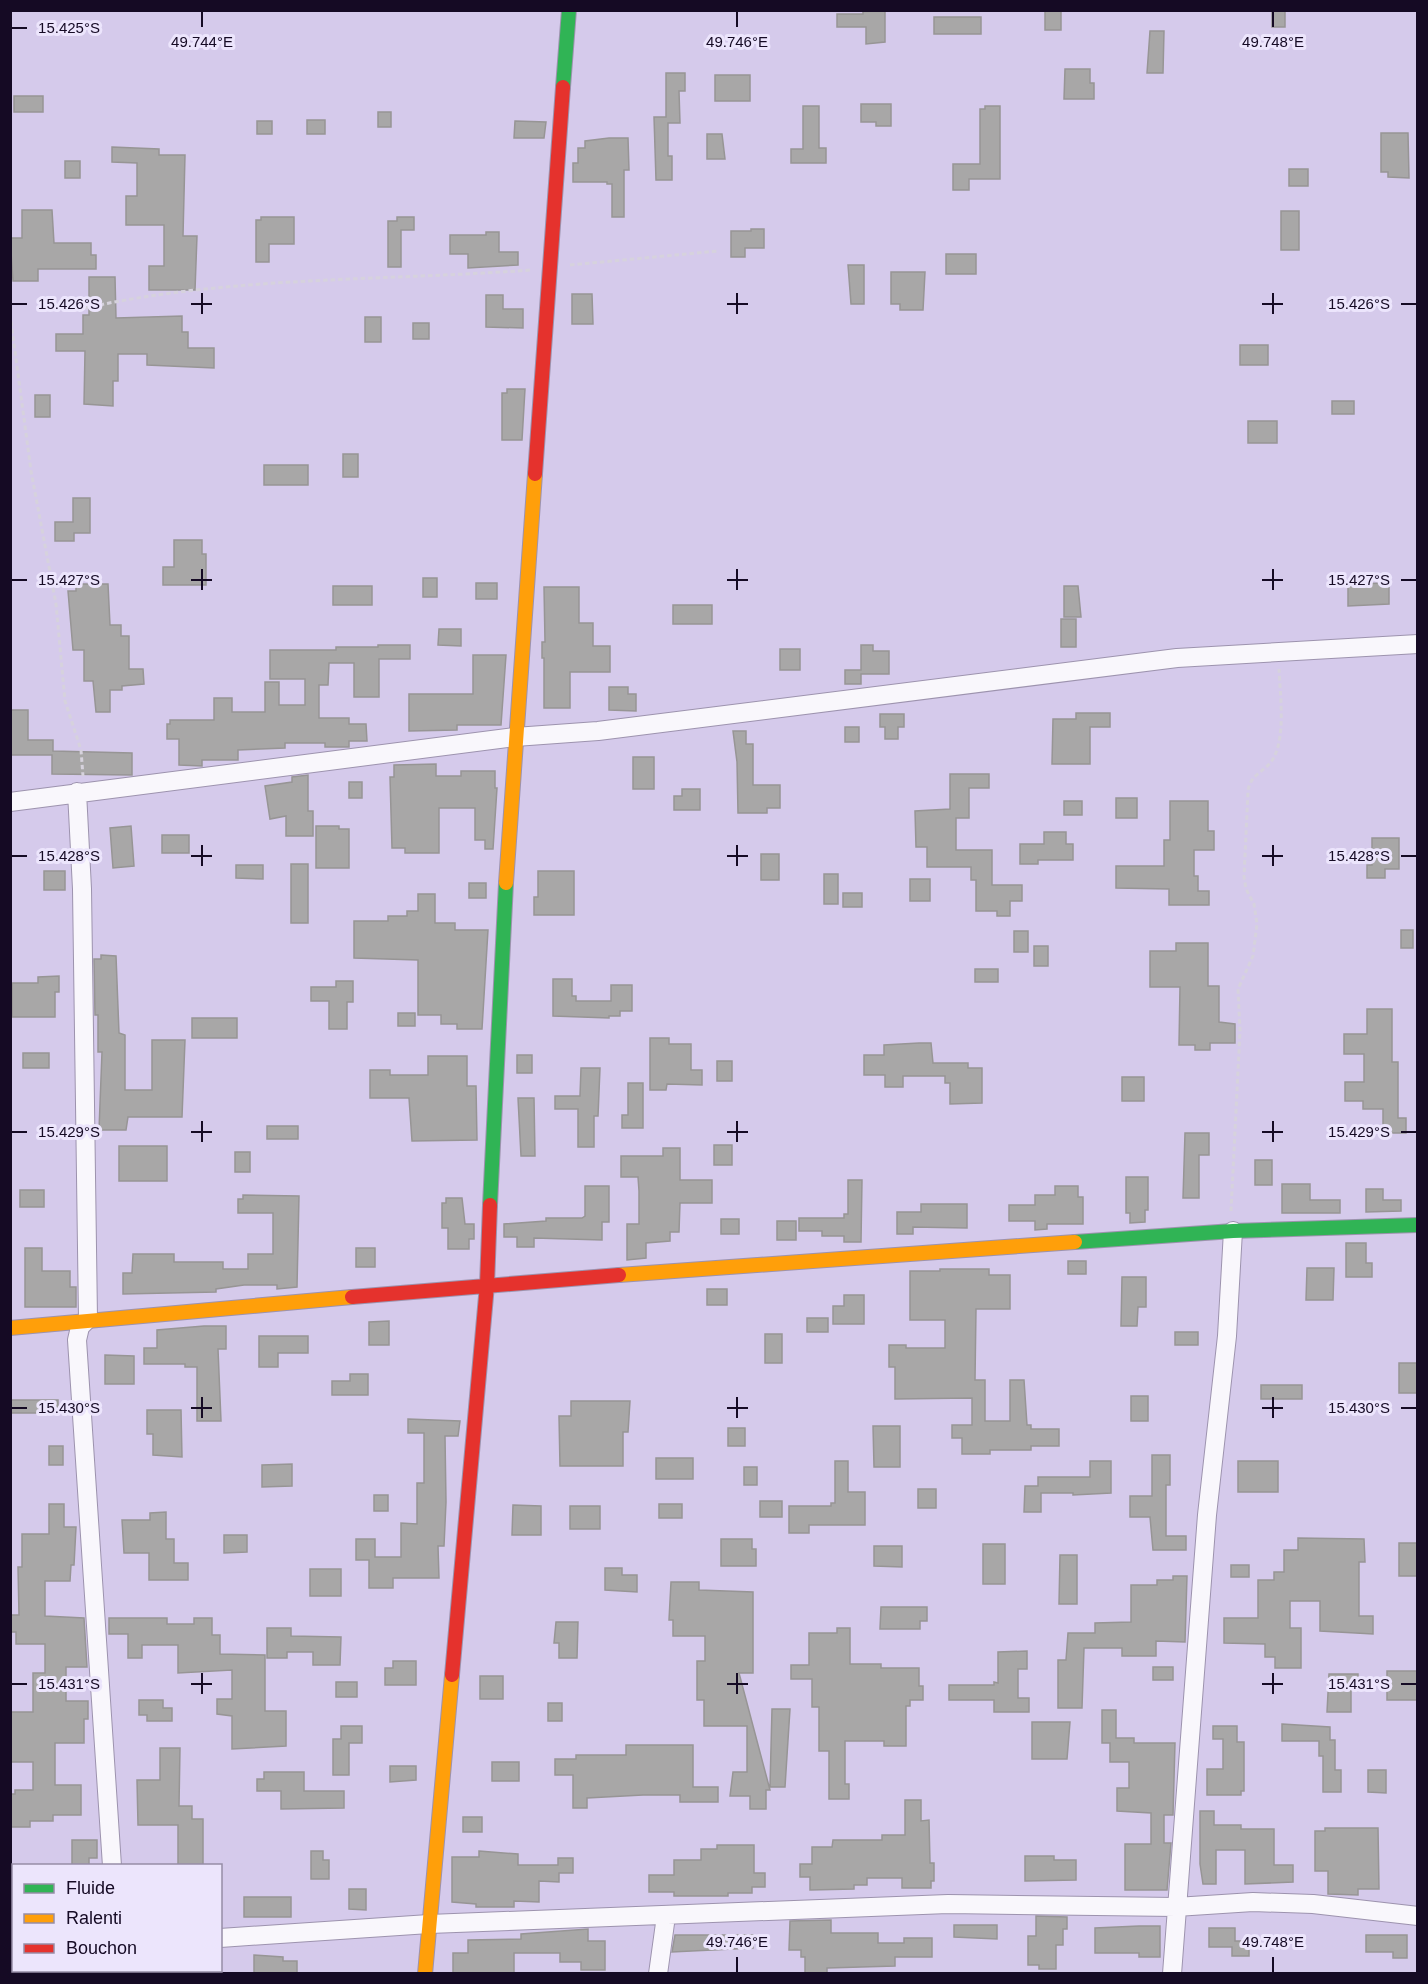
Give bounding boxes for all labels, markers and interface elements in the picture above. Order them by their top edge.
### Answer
text: 15.425°S [38,19,100,36]
text: 49.744°E [171,33,233,50]
text: 49.746°E [706,33,768,50]
text: 49.748°E [1242,33,1304,50]
text: 15.426°S [38,295,100,312]
text: 15.426°S [1328,295,1390,312]
text: 15.427°S [38,571,100,588]
text: 15.427°S [1328,571,1390,588]
text: 15.428°S [38,847,100,864]
text: 15.428°S [1328,847,1390,864]
text: 15.429°S [38,1123,100,1140]
text: 15.429°S [1328,1123,1390,1140]
text: 15.430°S [38,1399,100,1416]
text: 15.430°S [1328,1399,1390,1416]
text: 15.431°S [38,1675,100,1692]
text: 15.431°S [1328,1675,1390,1692]
legend [12,1864,222,1972]
text: Fluide [66,1878,115,1898]
text: Ralenti [66,1908,122,1928]
text: 49.746°E [706,1933,768,1950]
text: 49.748°E [1242,1933,1304,1950]
text: Bouchon [66,1938,137,1958]

